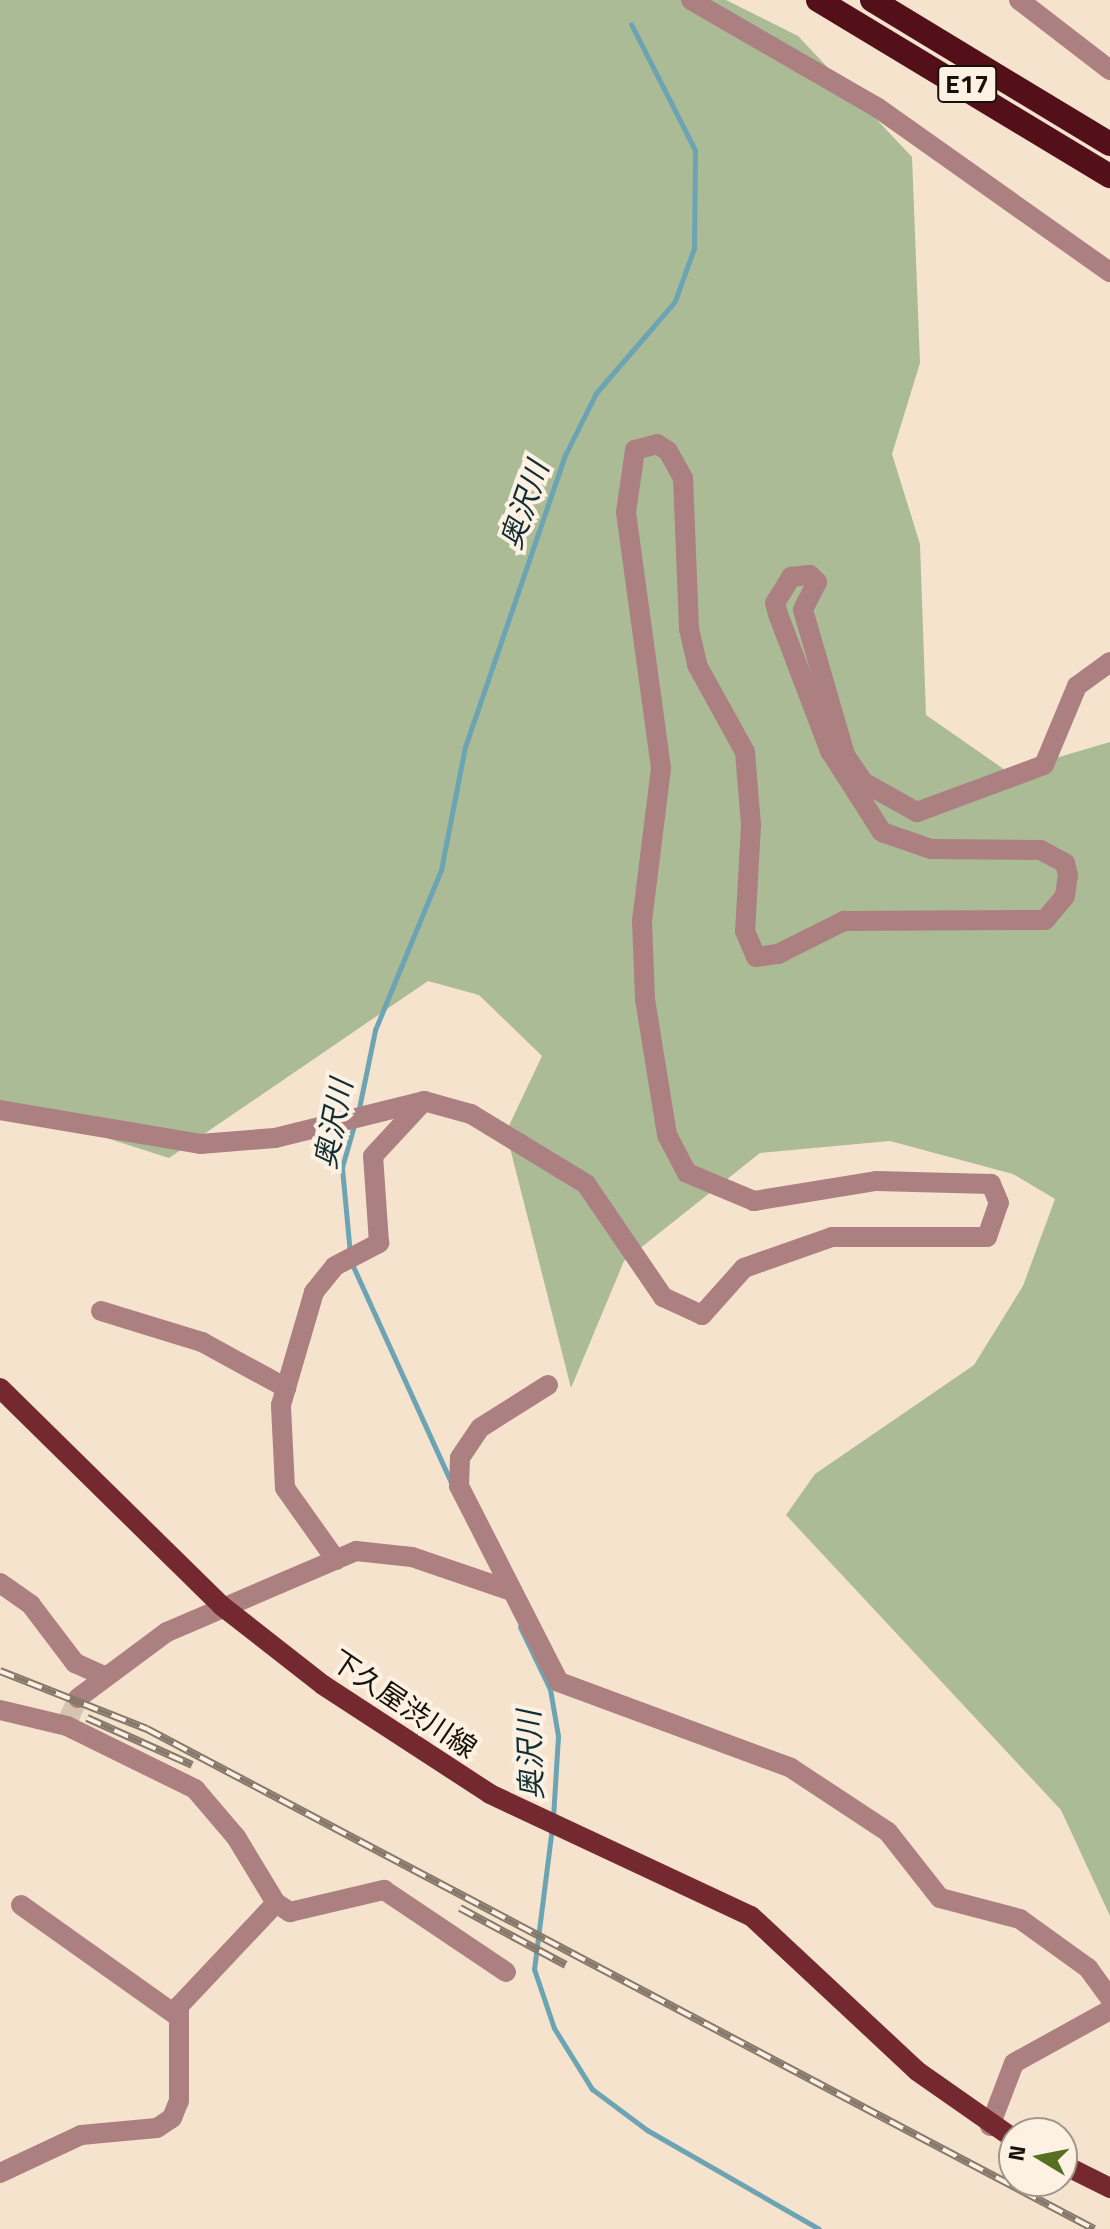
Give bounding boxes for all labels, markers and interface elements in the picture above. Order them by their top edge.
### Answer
road number: E17 [937,62,997,106]
water label: 奥沢川 [492,457,556,553]
water label: 奥沢川 [307,1076,359,1172]
street label: 下久屋渋川線 [325,1643,483,1765]
water label: 奥沢川 [510,1709,550,1801]
north arrow [998,2117,1078,2197]
text: N [998,2143,1034,2164]

